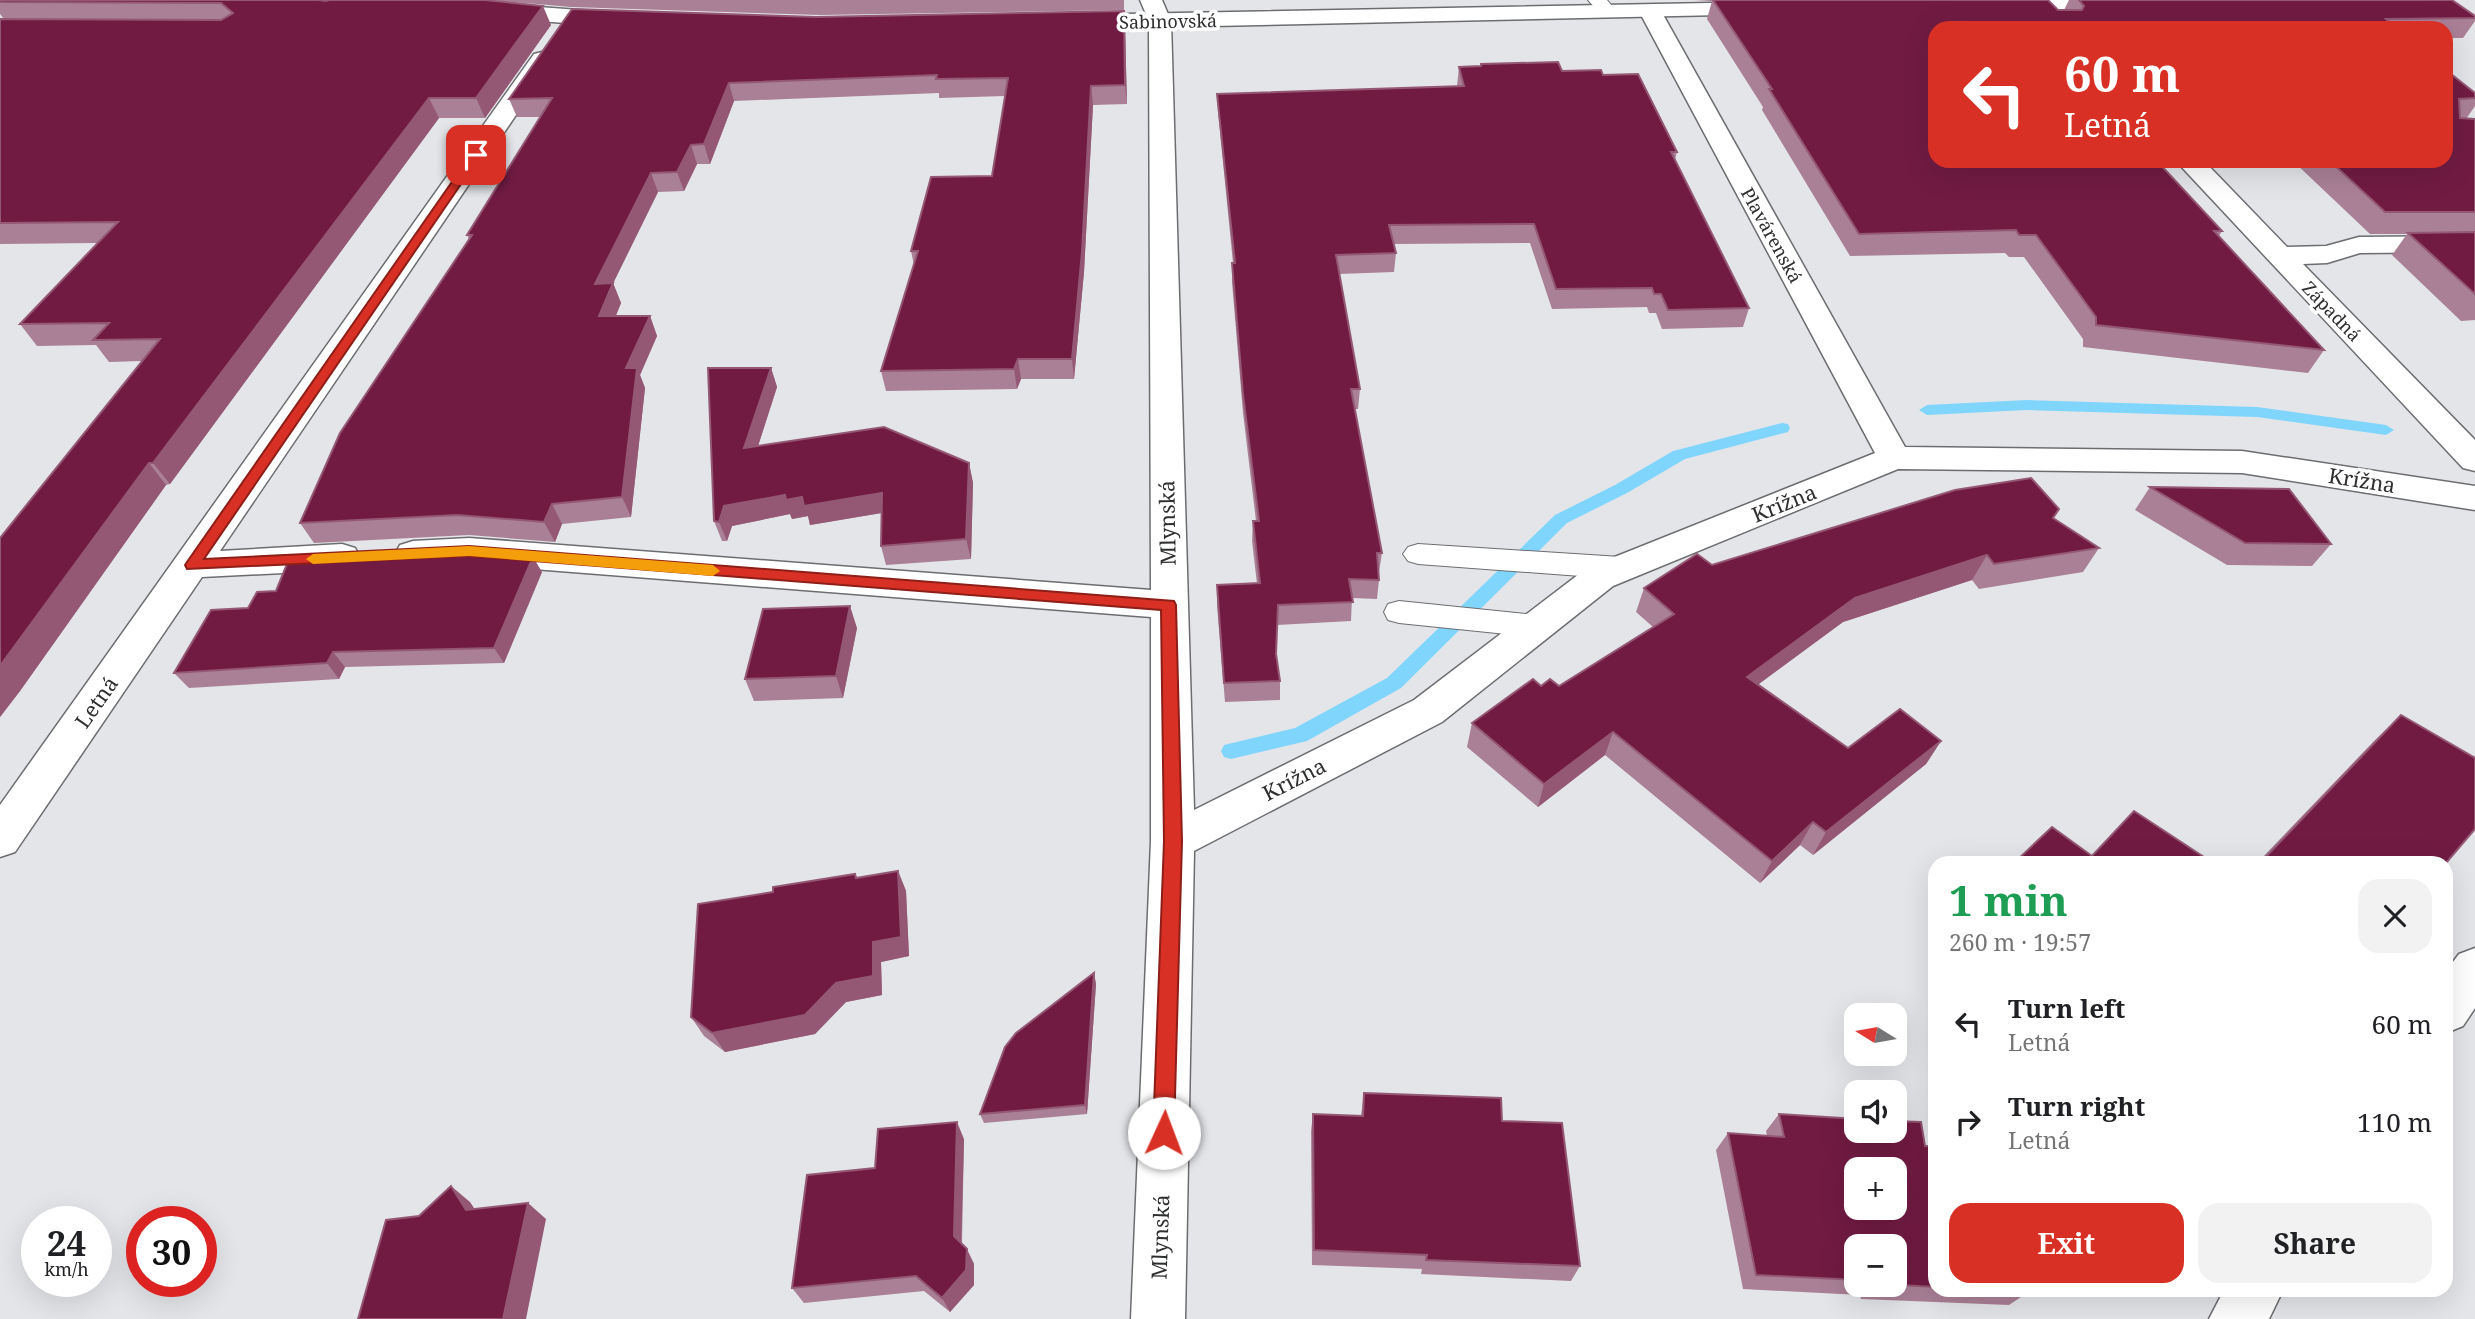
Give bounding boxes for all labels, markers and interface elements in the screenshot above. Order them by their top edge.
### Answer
street label: Sabinovská [1119,8,1217,34]
text: 60 m [2064,40,2180,106]
icon: left [1949,49,2040,140]
text: Letná [2064,103,2151,146]
pin [446,125,506,185]
icon: arrive [457,136,495,174]
street label: Plavárenská [1736,183,1808,287]
street label: Západná [2297,276,2367,346]
street label: Krížna [2327,461,2397,499]
street label: Krížna [1747,477,1821,529]
street label: Mlynská [1152,480,1182,566]
street label: Letná [68,671,124,733]
street label: Krížna [1258,751,1330,807]
text: 1 min [1949,871,2068,928]
button: close [2358,879,2432,953]
text: 260 m · 19:57 [1949,926,2091,958]
text: Turn left [2008,990,2125,1026]
north arrow [1844,1003,1908,1066]
map controls [1844,1003,1907,1297]
icon: left [1949,1005,1987,1043]
text: 60 m [2372,1006,2432,1042]
text: Letná [2008,1026,2071,1058]
button: sound [1844,1080,1907,1143]
text: Turn right [2008,1088,2145,1124]
position arrow [1127,1096,1201,1170]
icon: right [1949,1103,1987,1141]
text: 110 m [2357,1104,2432,1140]
text: Letná [2008,1124,2071,1156]
button: + [1844,1157,1907,1220]
street label: Mlynská [1145,1194,1175,1280]
button: Exit [1949,1203,2184,1283]
button: Share [2198,1203,2432,1283]
speed limit sign: 30 [126,1206,217,1297]
text: 24 [47,1219,86,1266]
button: − [1844,1234,1907,1297]
text: km/h [44,1257,89,1281]

